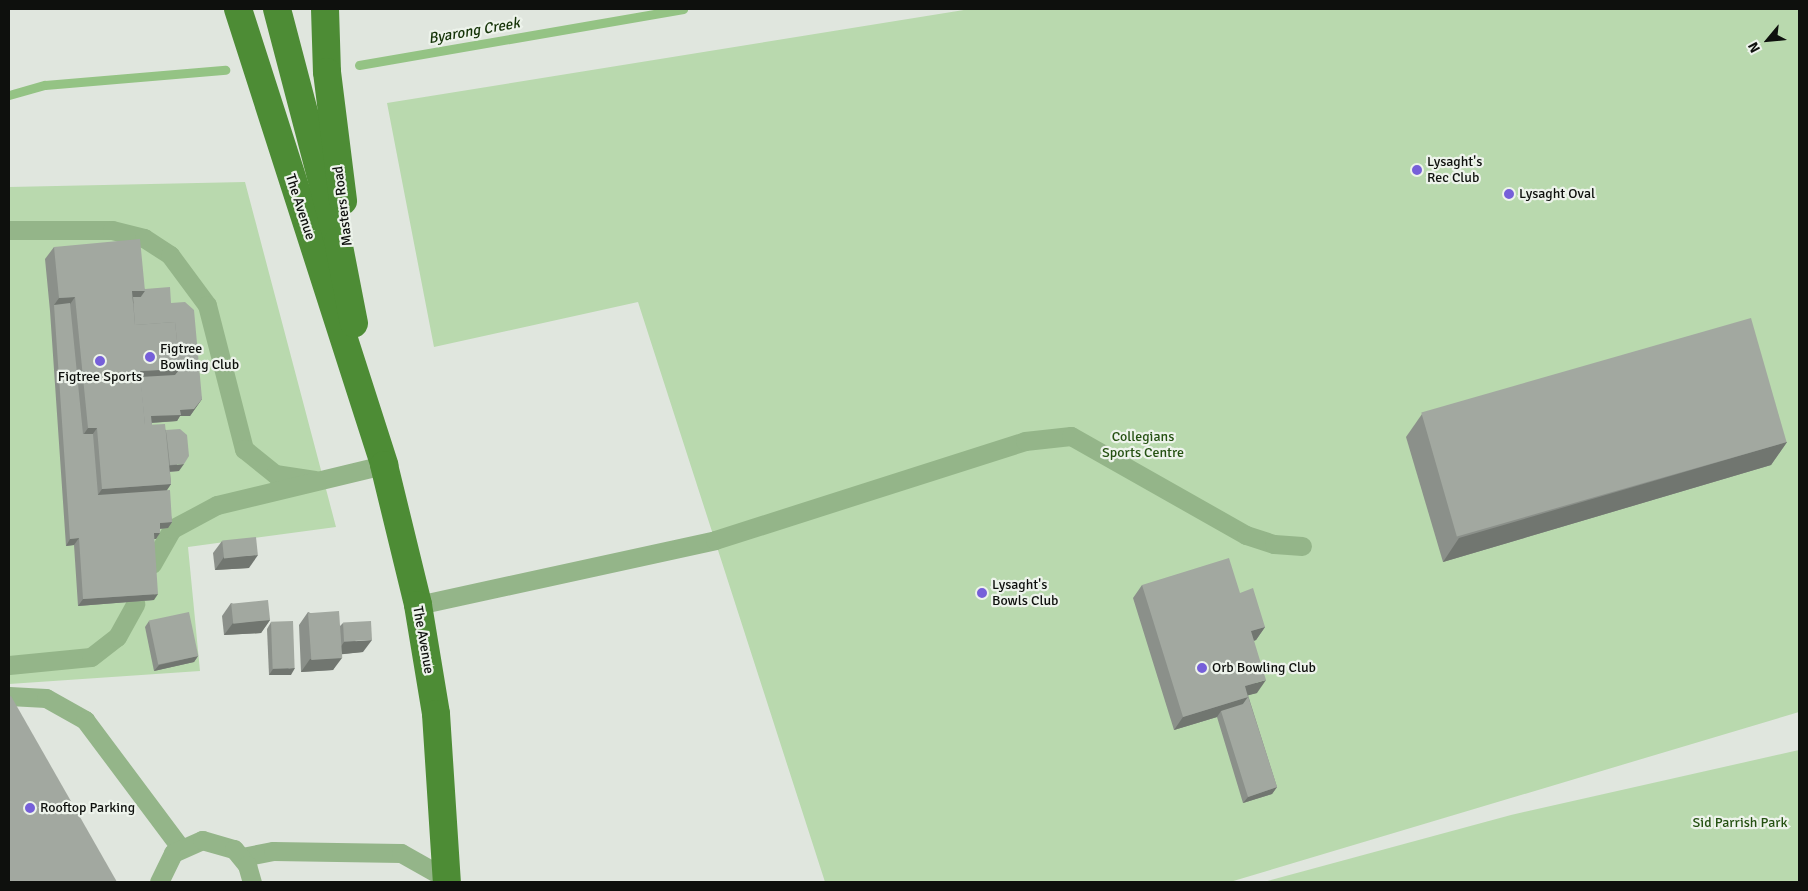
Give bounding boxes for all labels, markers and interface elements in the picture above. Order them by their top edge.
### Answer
water label: Byarong Creek [427,14,521,48]
north arrow [1743,15,1793,65]
text: N [1745,39,1764,56]
place label: Lysaght's Rec Club [1427,154,1482,186]
marker: Lysaght's Rec Club [1411,164,1423,176]
street label: Masters Road [330,165,356,247]
street label: The Avenue [281,172,319,242]
place label: Lysaght Oval [1519,186,1595,202]
marker: Lysaght Oval [1503,188,1515,200]
place label: Figtree Bowling Club [160,341,239,374]
marker: Figtree Bowling Club [144,351,156,363]
marker: Figtree Sports [94,355,106,367]
place label: Figtree Sports [58,369,142,385]
park label: Collegians Sports Centre [1102,429,1184,462]
place label: Lysaght's Bowls Club [992,577,1058,610]
marker: Lysaght's Bowls Club [976,587,988,599]
street label: The Avenue [409,605,437,675]
place label: Orb Bowling Club [1212,660,1316,676]
marker: Orb Bowling Club [1196,662,1208,674]
place label: Rooftop Parking [40,800,135,816]
marker: Rooftop Parking [24,802,36,814]
park label: Sid Parrish Park [1693,815,1787,831]

